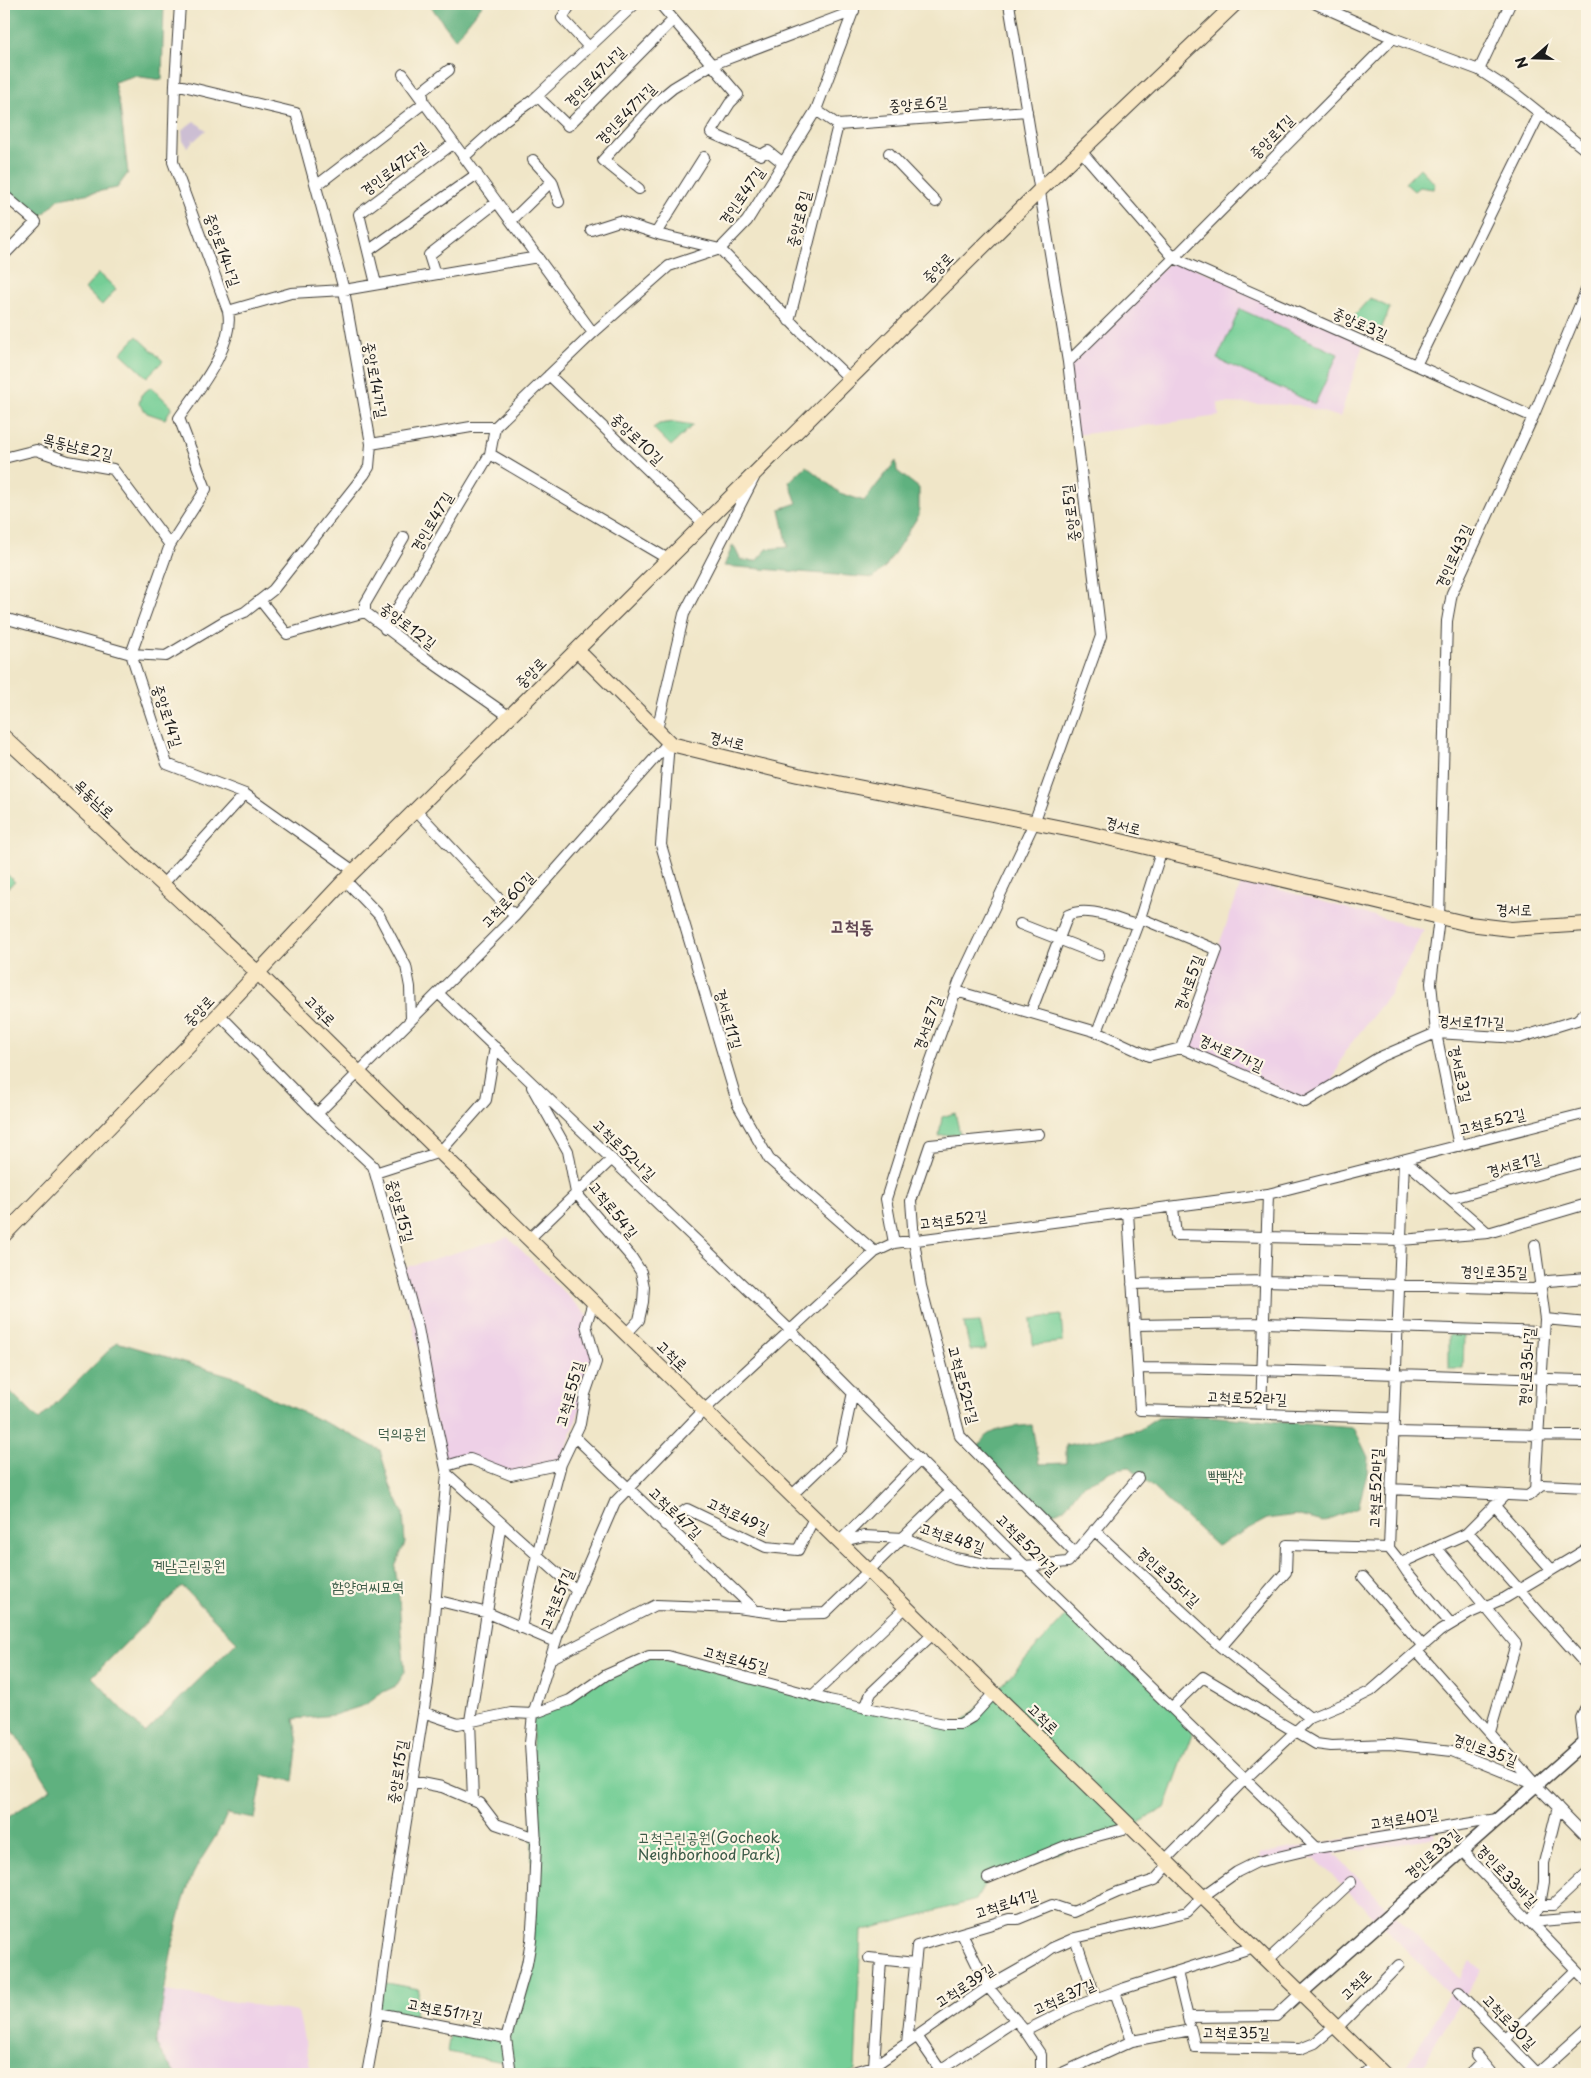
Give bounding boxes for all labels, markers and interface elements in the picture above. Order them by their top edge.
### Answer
north arrow [1508,32,1558,82]
street label: 경인로47나길 [558,40,630,112]
text: N [1510,54,1533,71]
street label: 경인로47가길 [589,77,660,149]
street label: 중앙로6길 [888,89,948,116]
street label: 중앙로1길 [1243,108,1299,164]
street label: 경인로47다길 [355,135,431,201]
street label: 경인로47길 [712,161,769,229]
street label: 중앙로8길 [779,188,816,249]
street label: 중앙로14나길 [199,209,247,290]
street label: 중앙로 [916,246,958,288]
street label: 중앙로3길 [1329,300,1392,345]
street label: 중앙로14가길 [358,340,394,420]
street label: 중앙로10길 [606,407,670,469]
street label: 목동남로2길 [41,426,116,465]
street label: 중앙로5길 [1055,483,1084,543]
street label: 경인로47길 [404,487,458,556]
street label: 경인로43길 [1428,520,1477,591]
street label: 중앙로12길 [376,596,442,654]
street label: 중앙로 [509,651,551,693]
street label: 중앙로14길 [147,681,189,750]
street label: 경서로 [707,724,748,755]
street label: 목동남로 [70,773,121,823]
street label: 경서로 [1103,809,1144,840]
street label: 고척로60길 [475,866,539,932]
street label: 경서로 [1496,897,1532,920]
district label: 고척동 [830,912,874,939]
street label: 경서로5길 [1167,951,1208,1014]
street label: 경서로11길 [710,986,749,1051]
street label: 중앙로 [177,989,219,1031]
street label: 고척로 [300,989,342,1031]
street label: 경서로7길 [906,992,947,1053]
street label: 경서로1가길 [1437,1008,1505,1033]
street label: 경서로7가길 [1195,1027,1268,1076]
street label: 경서로3길 [1444,1043,1479,1105]
street label: 고척로52길 [1456,1101,1527,1140]
street label: 고척로52나길 [588,1113,662,1185]
street label: 경서로1길 [1484,1145,1543,1182]
street label: 고척로54길 [584,1175,644,1243]
street label: 중앙로15길 [382,1176,421,1245]
street label: 고척로52길 [918,1203,988,1234]
street label: 경인로35길 [1460,1258,1528,1283]
street label: 경인로35나길 [1511,1326,1540,1407]
street label: 고척로 [652,1334,694,1376]
street label: 고척로52다길 [943,1343,986,1426]
street label: 고척로55길 [548,1358,589,1429]
street label: 고척로52라길 [1207,1384,1288,1409]
park label: 덕의공원 [378,1421,426,1444]
street label: 고척로52마길 [1362,1447,1387,1528]
park label: 빡빡산 [1208,1463,1244,1486]
street label: 고척로47길 [644,1481,708,1543]
street label: 고척로49길 [704,1490,774,1539]
street label: 고척로52가길 [992,1507,1065,1580]
street label: 고척로48길 [917,1515,988,1558]
street label: 경인로35다길 [1132,1540,1206,1611]
park label: 계남근린공원 [153,1553,225,1576]
street label: 고척로51길 [532,1564,579,1633]
park label: 함양여씨묘역 [332,1574,404,1597]
street label: 고척로45길 [701,1639,772,1678]
street label: 고척로 [1023,1697,1065,1739]
street label: 경인로35길 [1450,1726,1521,1771]
street label: 중앙로15길 [380,1738,413,1806]
street label: 고척로40길 [1368,1801,1440,1834]
street label: 경인로33길 [1399,1822,1465,1884]
park label: 고척근린공원(Gocheok Neighborhood Park) [638,1825,780,1865]
street label: 경인로33바길 [1472,1838,1544,1912]
street label: 고척로41길 [971,1882,1040,1924]
street label: 고척로39길 [930,1957,998,2013]
street label: 고척로 [1334,1963,1376,2005]
street label: 고척로37길 [1028,1972,1098,2020]
street label: 고척로30길 [1478,1988,1542,2054]
street label: 고척로51가길 [406,1991,485,2028]
street label: 고척로35길 [1202,2019,1270,2044]

